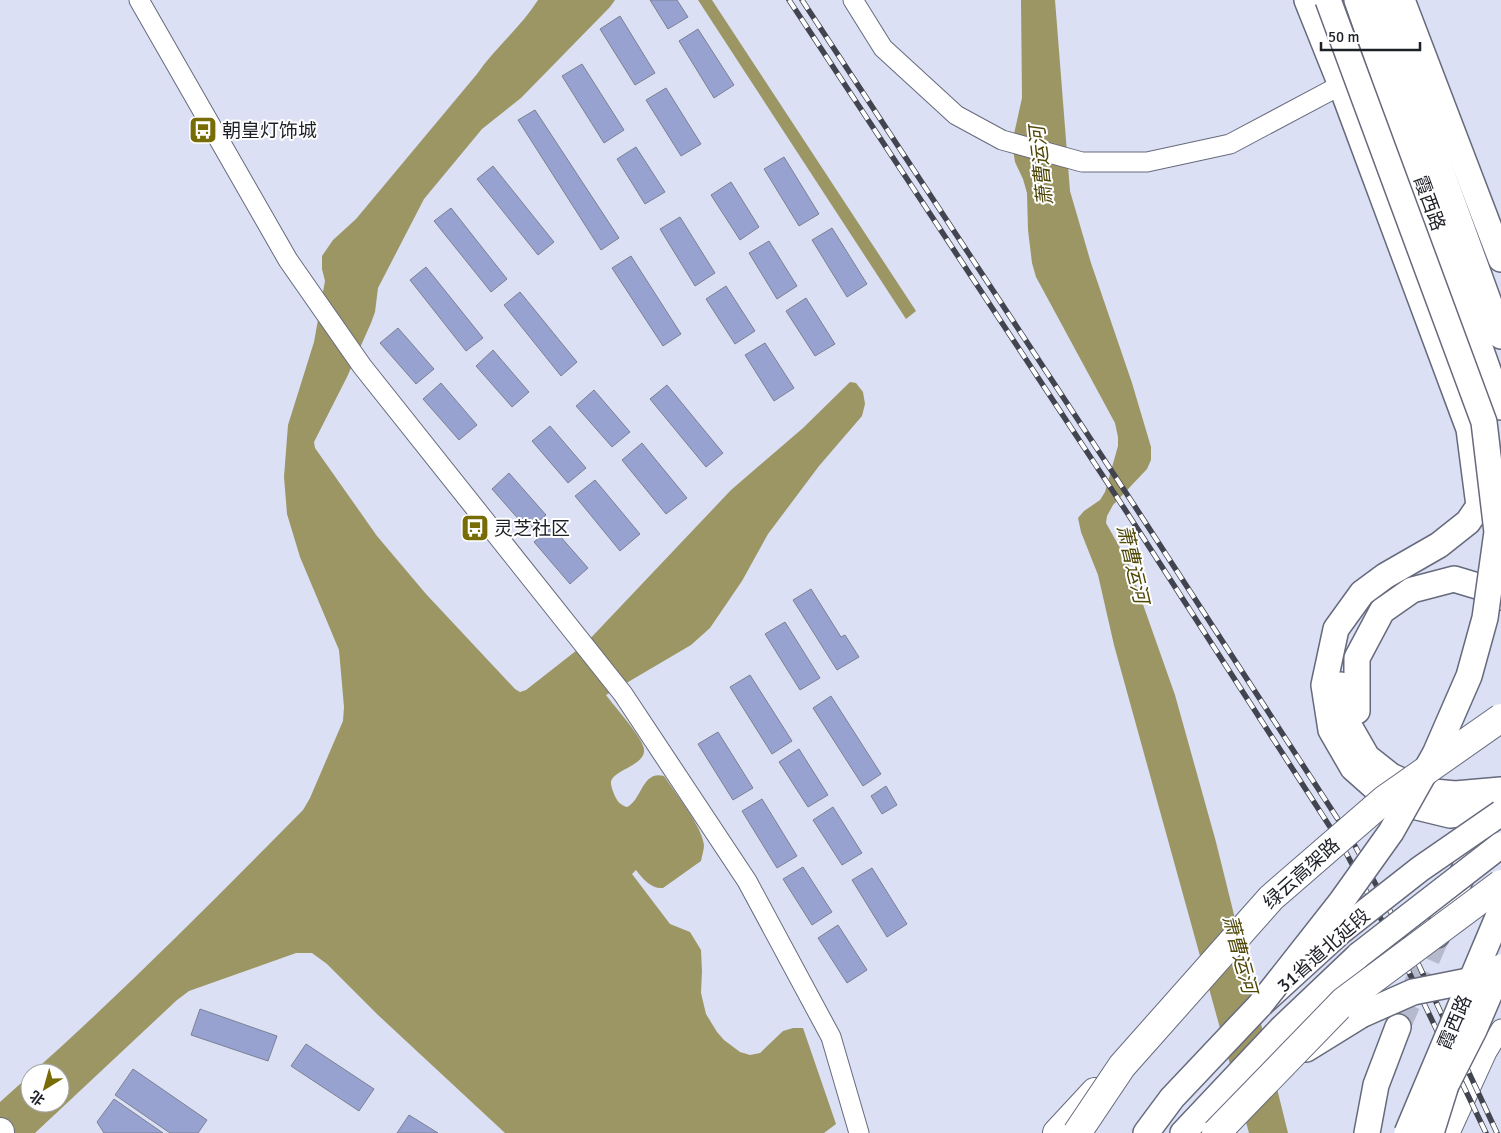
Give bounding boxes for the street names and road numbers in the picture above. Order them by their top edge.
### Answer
street label: 霞西路 [1408,172,1450,234]
street label: 绿云高架路 [1258,833,1345,914]
street label: 31省道北延段 [1272,904,1375,998]
street label: 霞西路 [1433,991,1477,1053]

